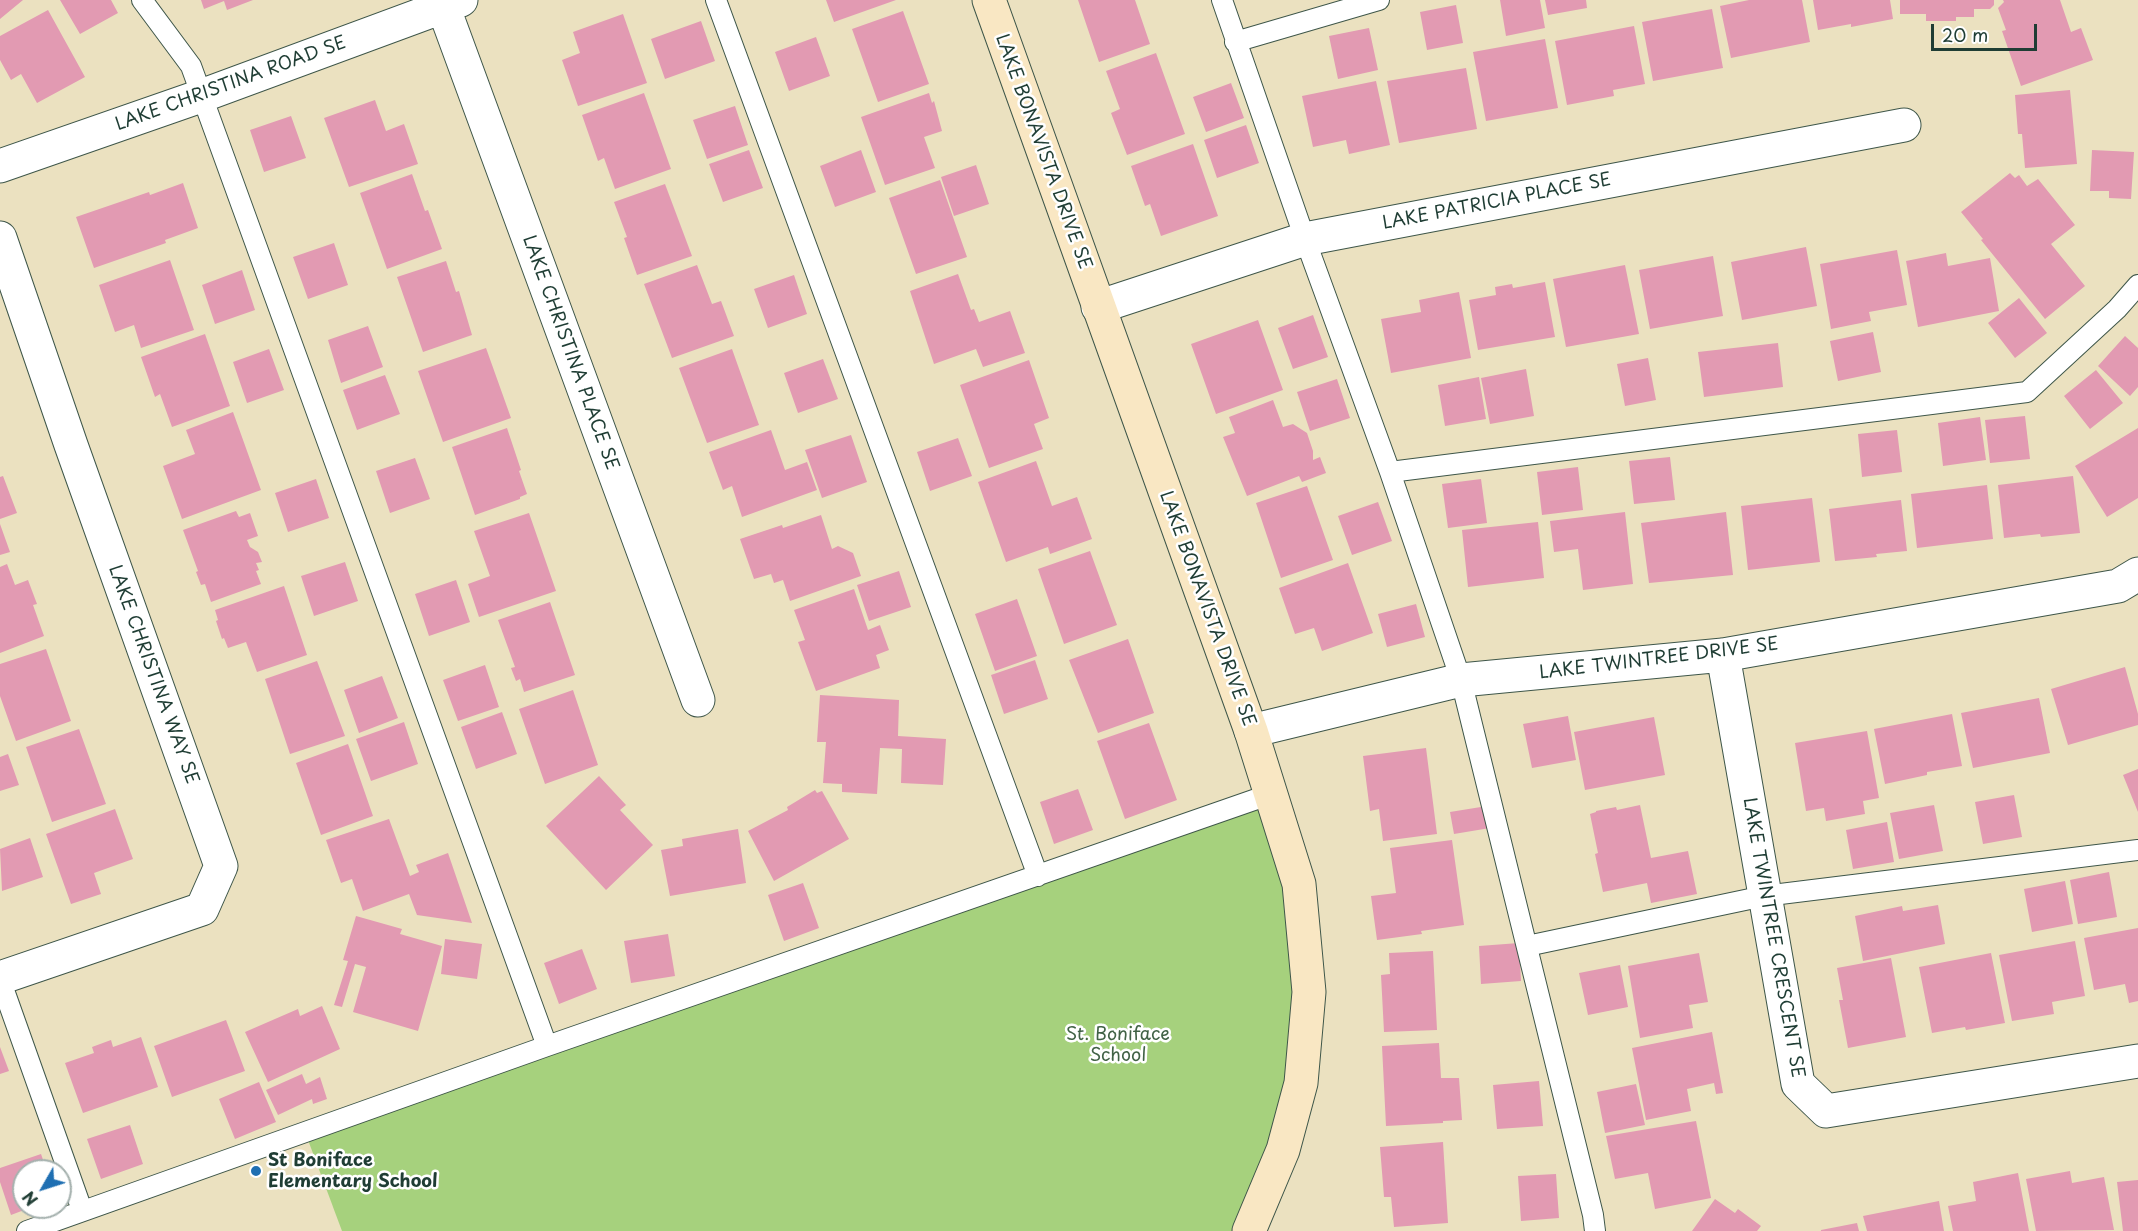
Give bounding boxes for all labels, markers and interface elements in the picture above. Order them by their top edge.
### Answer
scale bar [1934,12,2040,50]
text: 20 m [1942,21,1988,48]
street label: LAKE BONAVISTA DRIVE SE [990,31,1096,273]
street label: LAKE CHRISTINA ROAD SE [113,32,349,136]
street label: LAKE PATRICIA PLACE SE [1381,169,1613,235]
street label: LAKE CHRISTINA PLACE SE [517,233,623,473]
street label: LAKE BONAVISTA DRIVE SE [1154,488,1260,730]
street label: LAKE CHRISTINA WAY SE [103,562,203,788]
street label: LAKE TWINTREE DRIVE SE [1538,634,1780,684]
street label: LAKE TWINTREE CRESCENT SE [1738,796,1808,1080]
park label: St. Boniface School [1066,1024,1170,1066]
place label: St Boniface Elementary School [268,1150,438,1192]
north arrow [12,1159,72,1219]
marker: St Boniface Elementary School [249,1164,263,1178]
text: N [16,1187,43,1212]

